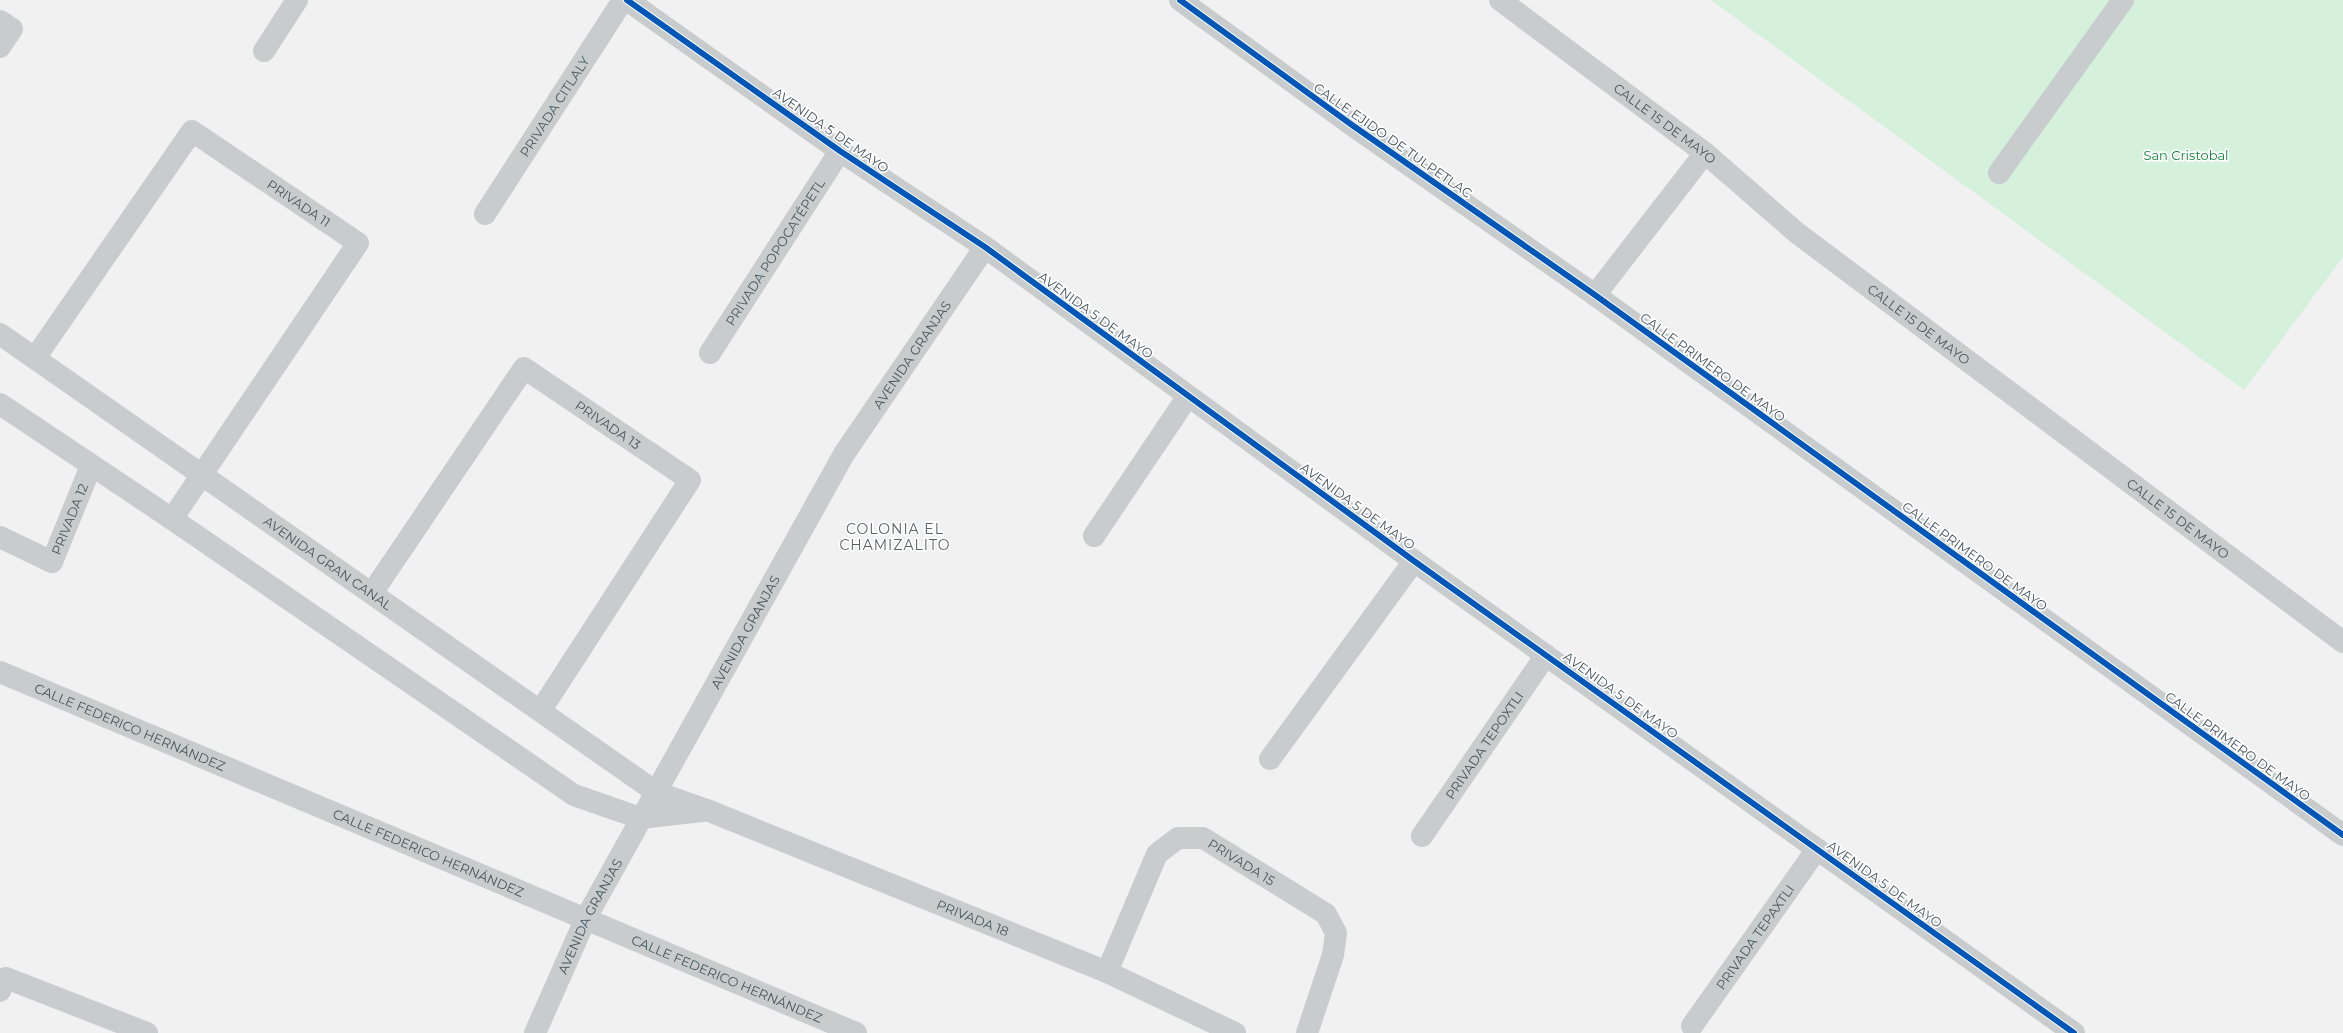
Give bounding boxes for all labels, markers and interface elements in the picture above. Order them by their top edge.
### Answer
street label: PRIVADA CITLALY [516,53,593,160]
street label: CALLE EJIDO DE TULPETLAC [1311,79,1475,201]
street label: CALLE 15 DE MAYO [1611,80,1720,167]
street label: AVENIDA 5 DE MAYO [770,84,892,176]
park label: San Cristobal [2143,147,2229,163]
street label: PRIVADA POPOCATÉPETL [722,175,828,328]
street label: PRIVADA 11 [264,176,334,230]
street label: AVENIDA 5 DE MAYO [1036,268,1157,362]
street label: CALLE 15 DE MAYO [1864,281,1973,368]
street label: AVENIDA GRANJAS [869,297,954,412]
street label: CALLE PRIMERO DE MAYO [1637,309,1789,425]
street label: PRIVADA 13 [572,397,644,453]
street label: AVENIDA 5 DE MAYO [1298,459,1419,553]
street label: CALLE 15 DE MAYO [2124,475,2233,562]
street label: PRIVADA 12 [48,481,91,557]
street label: CALLE PRIMERO DE MAYO [1899,498,2051,614]
street label: AVENIDA GRAN CANAL [261,513,396,614]
district label: COLONIA EL CHAMIZALITO [839,520,951,554]
street label: AVENIDA GRANJAS [707,572,783,692]
street label: AVENIDA 5 DE MAYO [1561,648,1682,742]
street label: CALLE FEDERICO HERNÁNDEZ [32,679,228,774]
street label: PRIVADA TEPOXTLI [1442,688,1527,802]
street label: CALLE PRIMERO DE MAYO [2162,688,2314,804]
street label: CALLE FEDERICO HERNÁNDEZ [331,805,527,900]
street label: PRIVADA 15 [1205,835,1278,889]
street label: AVENIDA 5 DE MAYO [1825,837,1946,931]
street label: AVENIDA GRANJAS [554,856,625,977]
street label: PRIVADA TEPAXTLI [1712,881,1797,993]
street label: PRIVADA 18 [934,896,1011,939]
street label: CALLE FEDERICO HERNÁNDEZ [629,931,825,1026]

